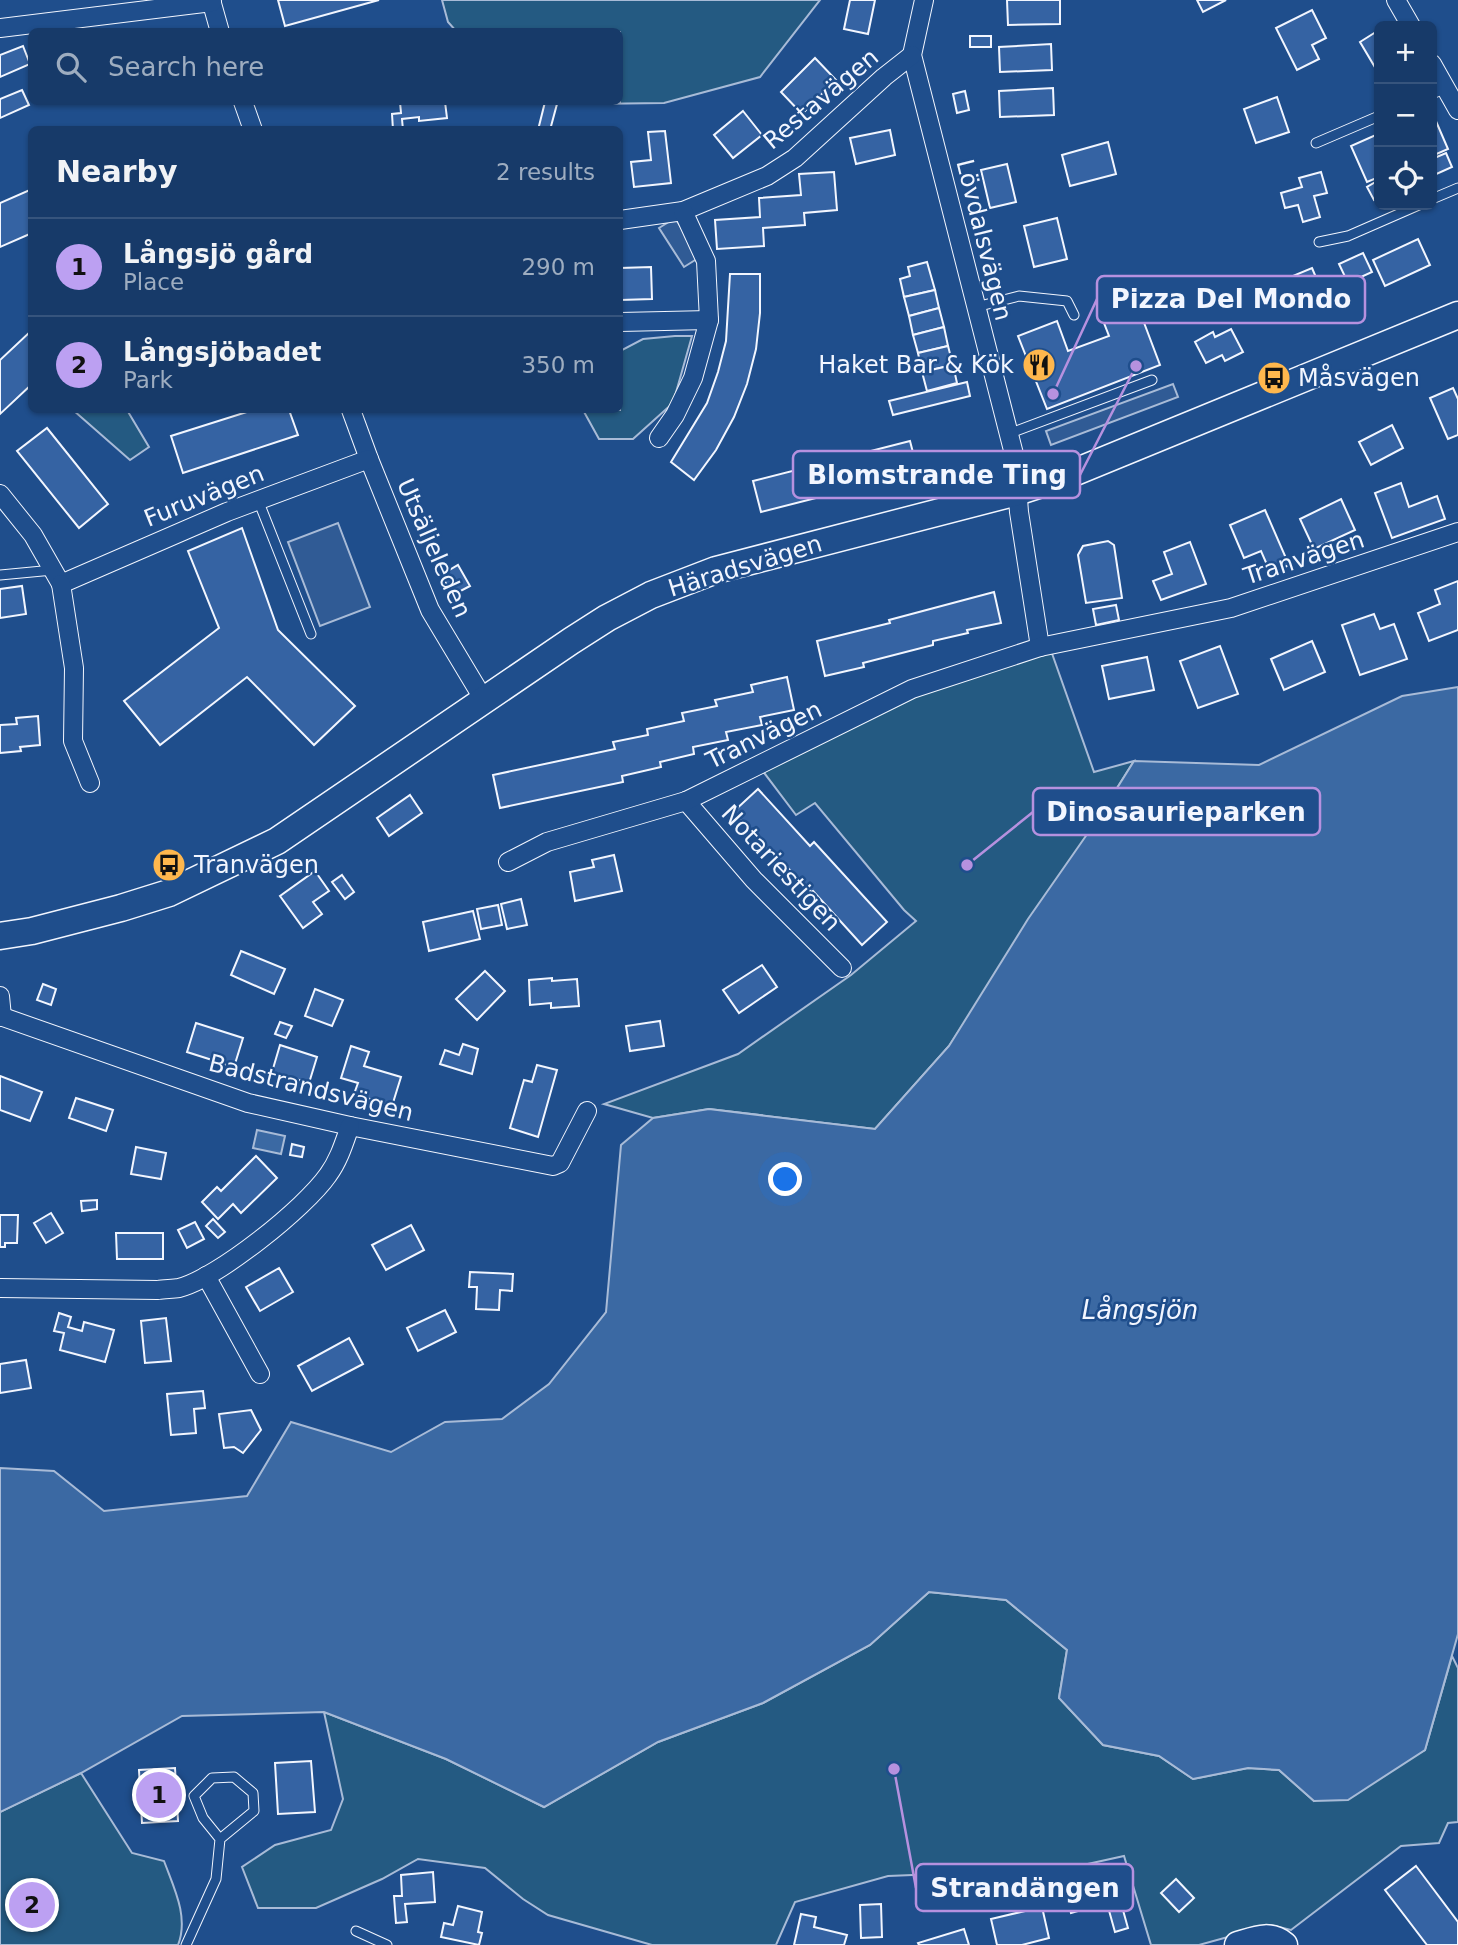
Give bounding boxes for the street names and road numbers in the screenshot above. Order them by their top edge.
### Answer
street label: Restavägen [758,43,884,155]
street label: Lövdalsvägen [950,157,1018,323]
street label: Furuvägen [140,459,268,533]
street label: Utsäljeleden [391,474,477,622]
street label: Tranvägen [1239,525,1368,591]
street label: Häradsvägen [665,529,825,603]
street label: Tranvägen [701,695,826,775]
street label: Notariestigen [716,799,846,937]
street label: Badstrandsvägen [206,1049,416,1127]

